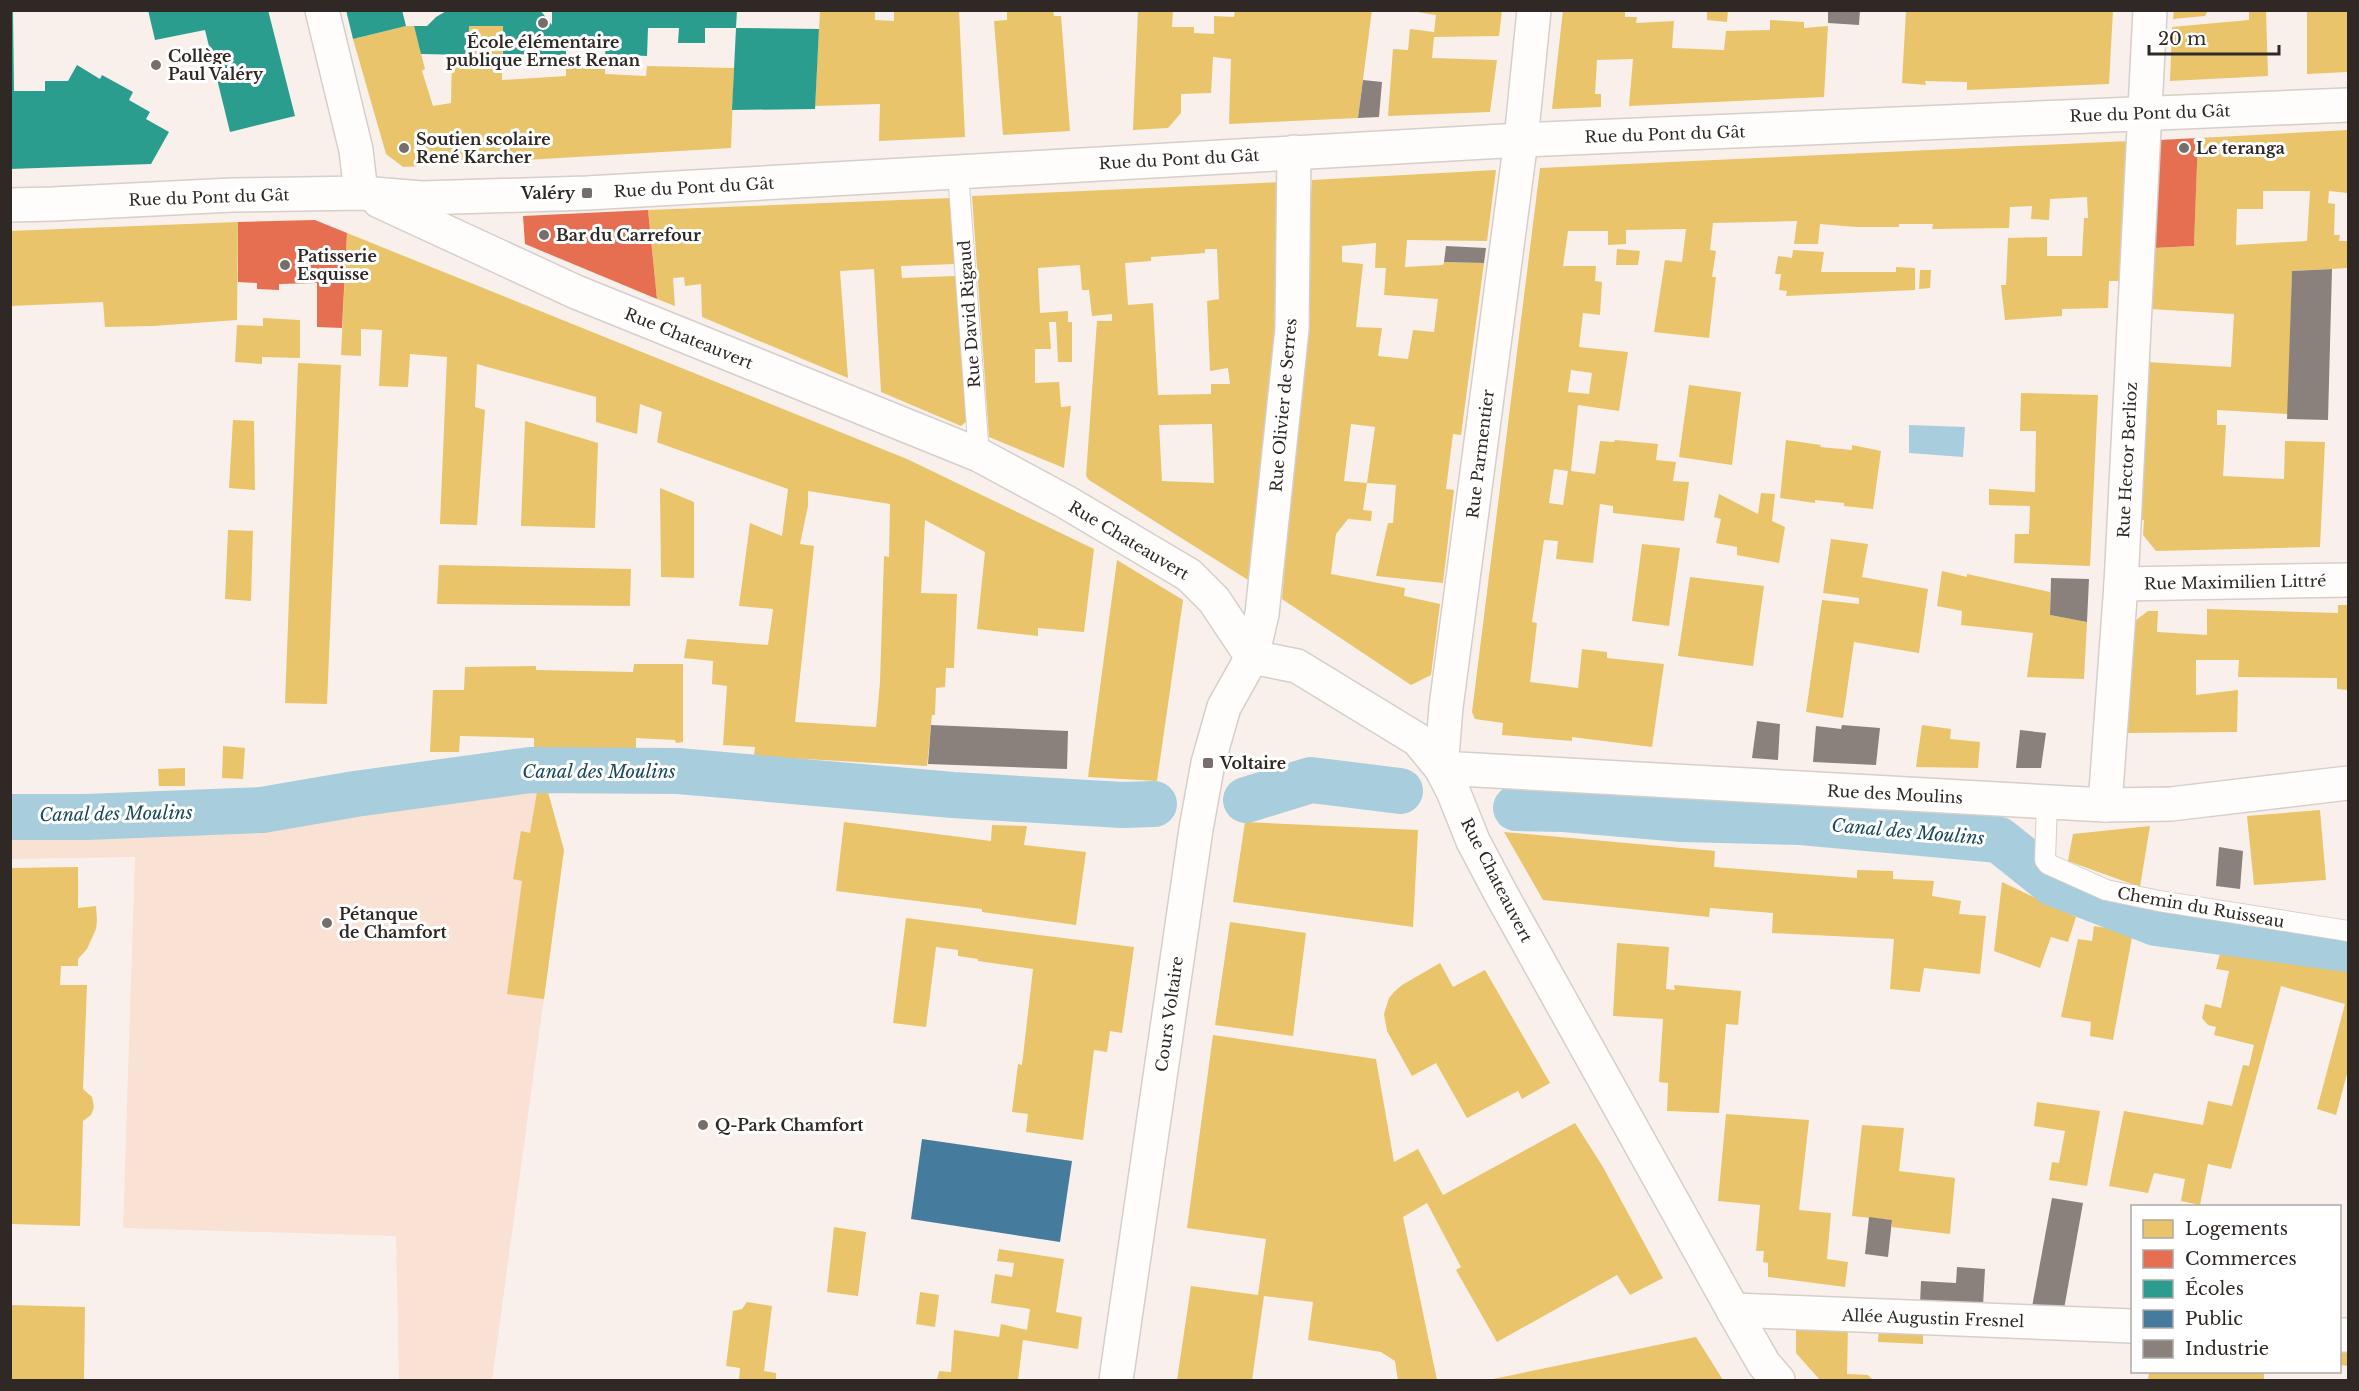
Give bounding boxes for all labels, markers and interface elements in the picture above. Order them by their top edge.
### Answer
marker: École élémentaire publique Ernest Renan [536,16,550,30]
scale bar [2149,18,2280,56]
text: 20 m [2158,28,2206,50]
place label: École élémentaire publique Ernest Renan [446,32,640,70]
place label: Collège Paul Valéry [168,46,264,84]
marker: Collège Paul Valéry [149,58,163,72]
street label: Rue du Pont du Gât [2069,100,2231,126]
street label: Rue du Pont du Gât [1584,121,1746,147]
place label: Soutien scolaire René Karcher [416,129,551,167]
place label: Le teranga [2196,138,2285,158]
marker: Soutien scolaire René Karcher [397,141,411,155]
marker: Le teranga [2177,141,2191,155]
street label: Rue du Pont du Gât [1098,145,1260,173]
street label: Rue du Pont du Gât [613,173,775,201]
place label: Valéry [520,183,576,203]
street label: Rue du Pont du Gât [128,184,290,210]
marker: Valéry [580,186,594,200]
place label: Bar du Carrefour [556,225,701,245]
marker: Bar du Carrefour [537,228,551,242]
street label: Rue David Rigaud [954,239,984,389]
place label: Patisserie Esquisse [297,246,377,284]
marker: Patisserie Esquisse [278,258,292,272]
street label: Rue Chateauvert [622,303,756,373]
street label: Rue Olivier de Serres [1265,317,1301,493]
street label: Rue Hector Berlioz [2113,381,2141,539]
street label: Rue Parmentier [1462,388,1498,520]
street label: Rue Chateauvert [1065,496,1193,584]
street label: Rue Maximilien Littré [2144,570,2326,594]
place label: Voltaire [1219,753,1286,773]
marker: Voltaire [1201,756,1215,770]
water label: Canal des Moulins [522,761,676,783]
street label: Rue des Moulins [1827,780,1963,808]
water label: Canal des Moulins [39,802,193,826]
street label: Rue Chateauvert [1457,814,1537,946]
water label: Canal des Moulins [1831,814,1985,850]
street label: Chemin du Ruisseau [2116,882,2286,932]
place label: Pétanque de Chamfort [339,904,448,942]
marker: Pétanque de Chamfort [320,916,334,930]
street label: Cours Voltaire [1151,955,1187,1073]
place label: Q-Park Chamfort [715,1115,864,1135]
marker: Q-Park Chamfort [696,1118,710,1132]
legend [2131,1205,2341,1373]
text: Logements [2185,1218,2288,1240]
text: Commerces [2185,1248,2297,1270]
text: Écoles [2185,1277,2244,1300]
street label: Allée Augustin Fresnel [1840,1305,2025,1331]
text: Public [2185,1308,2243,1330]
text: Industrie [2185,1338,2269,1360]

